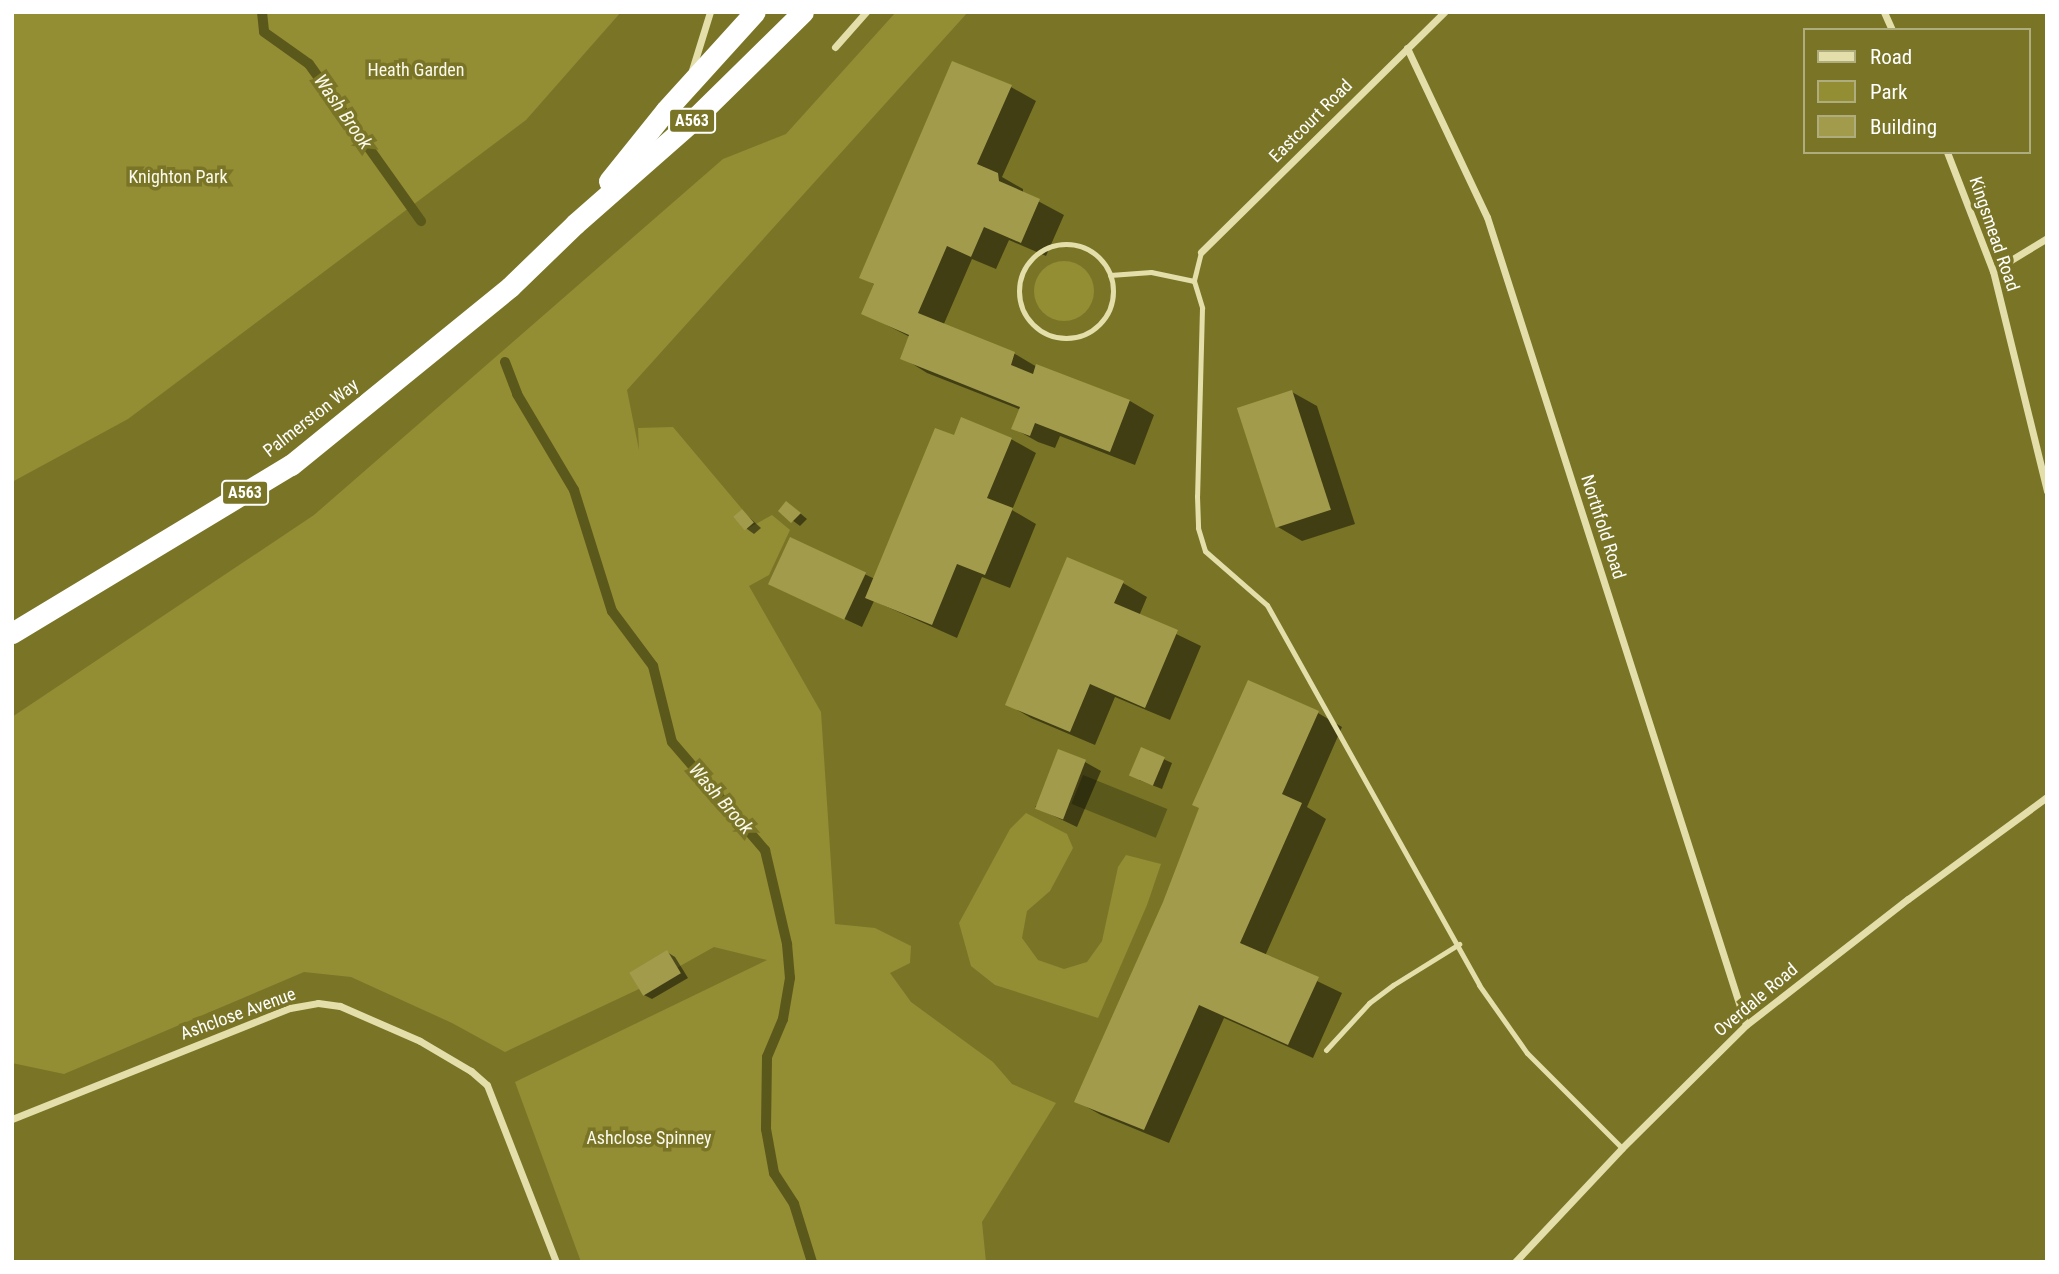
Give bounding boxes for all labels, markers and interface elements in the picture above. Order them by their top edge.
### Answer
legend [1804,28,2031,154]
text: Road [1870,45,1912,69]
park label: Heath Garden [367,59,465,81]
water label: Wash Brook [309,70,377,154]
street label: Eastcourt Road [1265,75,1357,167]
text: Park [1870,80,1907,104]
road number: A563 [668,108,716,134]
text: Building [1870,115,1937,139]
park label: Knighton Park [128,166,228,188]
street label: Kingsmead Road [1964,174,2024,294]
street label: Palmerston Way [259,374,363,462]
street label: Northfold Road [1576,472,1630,582]
road number: A563 [220,480,270,506]
water label: Wash Brook [684,759,758,839]
street label: Overdale Road [1710,959,1802,1041]
street label: Ashclose Avenue [177,983,299,1045]
park label: Ashclose Spinney [586,1127,712,1149]

